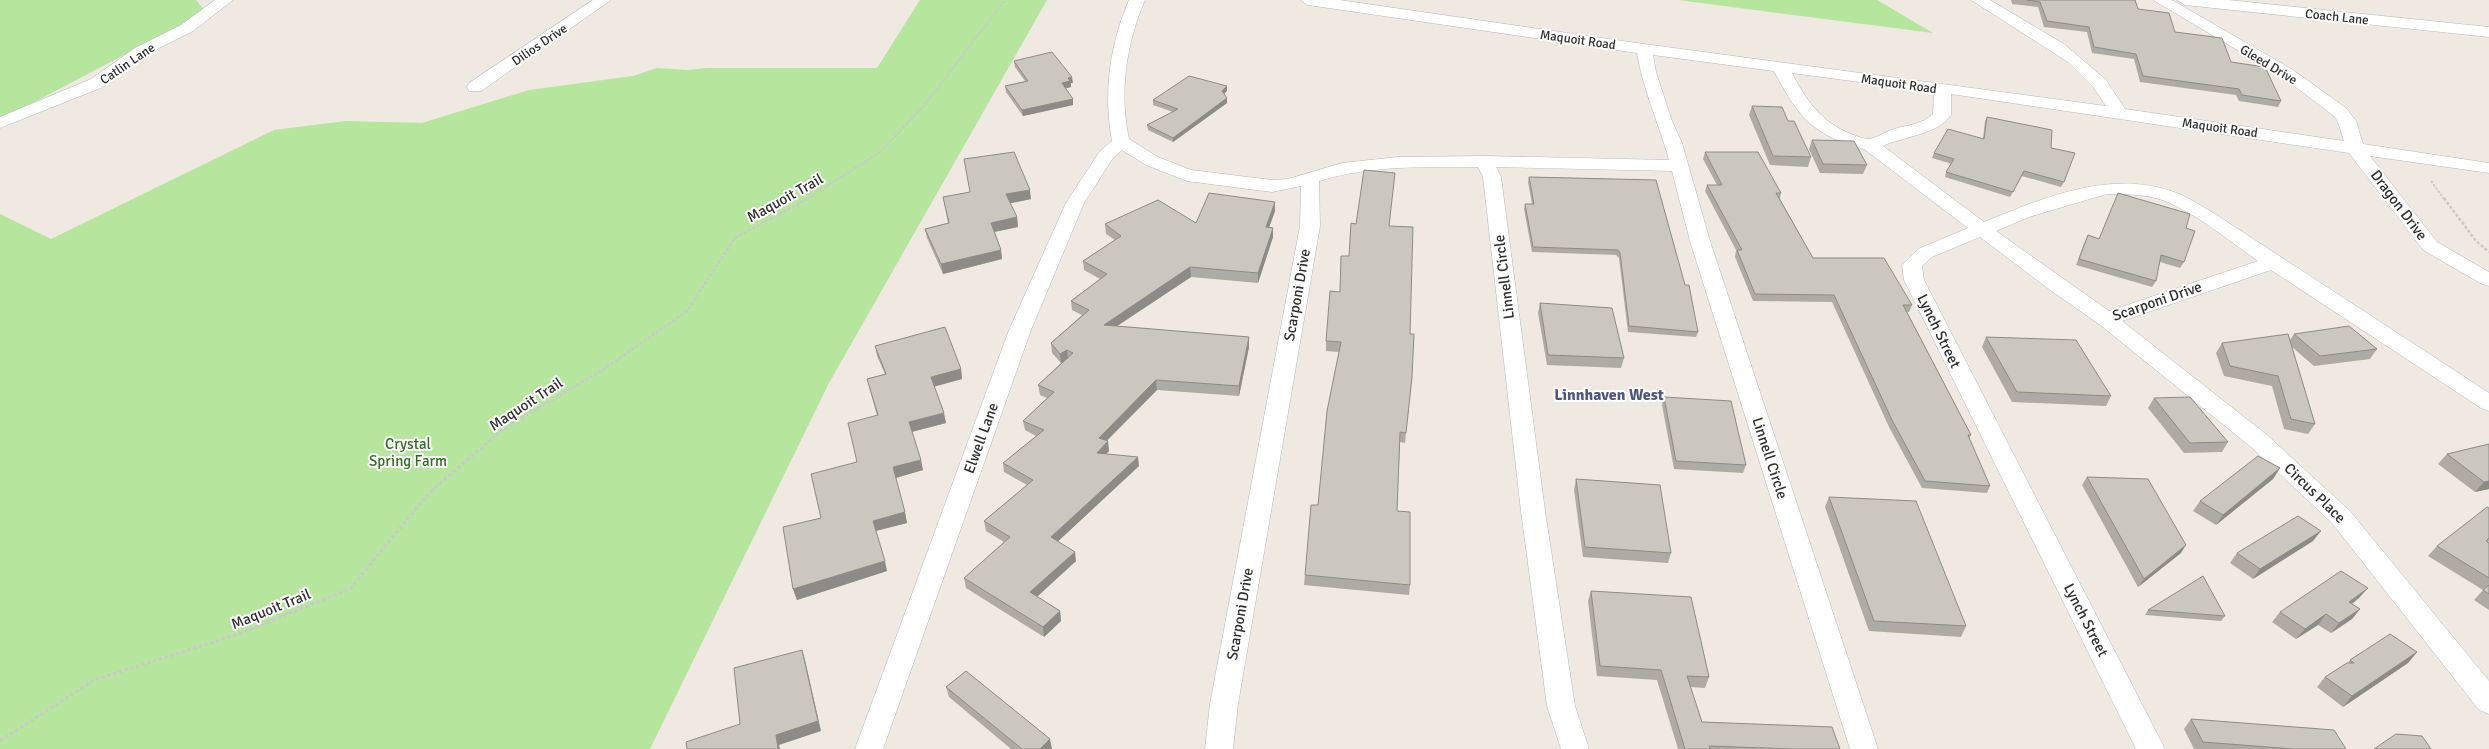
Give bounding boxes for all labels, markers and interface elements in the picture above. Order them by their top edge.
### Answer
street label: Coach Lane [2304,6,2370,28]
street label: Dilios Drive [509,20,570,69]
street label: Maquoit Road [1539,27,1617,53]
street label: Catlin Lane [97,40,158,88]
street label: Gleed Drive [2237,42,2300,88]
street label: Maquoit Road [1860,71,1938,97]
street label: Maquoit Road [2181,115,2259,141]
street label: Dragon Drive [2367,166,2431,244]
street label: Maquoit Trail [744,170,826,226]
street label: Linnell Circle [1490,234,1518,320]
street label: Scarponi Drive [1280,247,1314,343]
street label: Scarponi Drive [2110,277,2204,325]
street label: Lynch Street [1913,291,1965,371]
street label: Maquoit Trail [486,374,566,434]
district label: Linnhaven West [1554,385,1664,405]
street label: Elwell Lane [960,400,1002,476]
street label: Linnell Circle [1748,415,1792,501]
park label: Crystal Spring Farm [369,435,447,470]
street label: Circus Place [2281,459,2349,527]
street label: Scarponi Drive [1223,566,1257,662]
street label: Lynch Street [2060,580,2112,660]
street label: Maquoit Trail [229,585,313,633]

